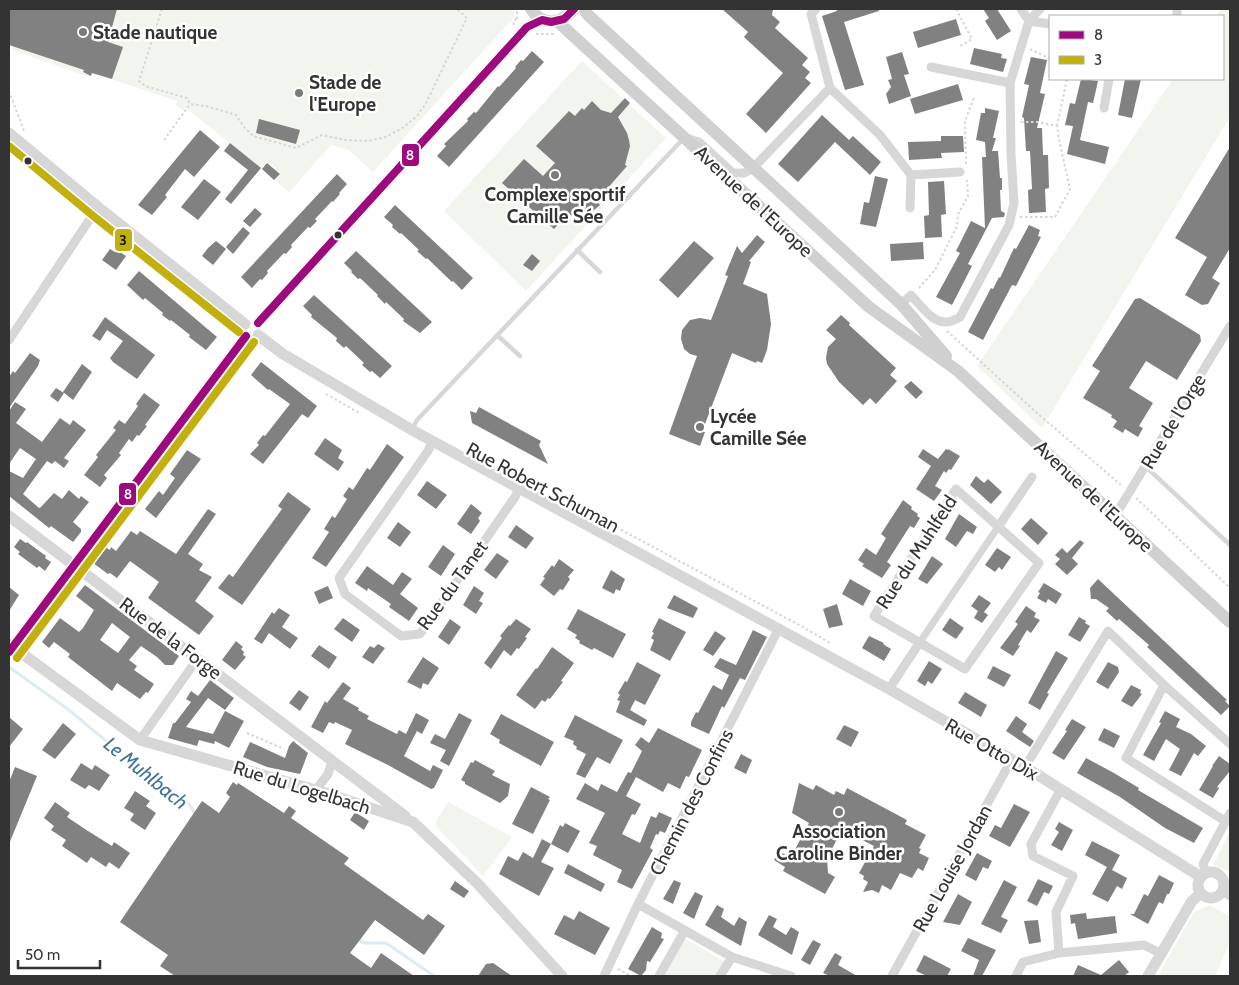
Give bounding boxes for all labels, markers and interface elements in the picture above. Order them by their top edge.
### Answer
legend [1049,15,1224,80]
place label: Stade nautique [93,21,218,44]
marker: Stade nautique [77,26,89,38]
text: 8 [1094,26,1103,44]
text: 3 [1094,51,1102,69]
place label: Stade de l'Europe [309,71,382,116]
marker: Stade de l'Europe [293,87,305,99]
street label: Avenue de l'Europe [690,141,818,262]
line badge: 8 [401,143,420,167]
text: 8 [406,146,414,164]
unlabelled marker [23,156,33,166]
marker: Complexe sportif Camille Sée [549,169,561,181]
place label: Complexe sportif Camille Sée [485,183,626,228]
line badge: 3 [114,228,133,252]
unlabelled marker [333,230,343,240]
text: 3 [119,231,127,249]
street label: Rue de l'Orge [1136,369,1211,473]
place label: Lycée Camille Sée [710,405,807,450]
marker: Lycée Camille Sée [694,421,706,433]
street label: Avenue de l'Europe [1030,436,1158,557]
street label: Rue Robert Schuman [462,437,623,538]
line badge: 8 [118,482,137,506]
text: 8 [124,485,132,503]
street label: Rue du Muhlfeld [871,491,962,613]
street label: Rue du Tanet [412,536,493,634]
street label: Rue de la Forge [115,592,227,685]
street label: Rue Otto Dix [941,713,1043,785]
street label: Chemin des Confins [645,725,738,879]
water label: Le Muhlbach [99,732,193,814]
street label: Rue du Logelbach [231,756,373,819]
street label: Rue Louise Jordan [908,801,997,936]
marker: Association Caroline Binder [833,806,845,818]
place label: Association Caroline Binder [776,820,903,865]
scale bar [18,938,100,970]
text: 50 m [25,946,60,964]

